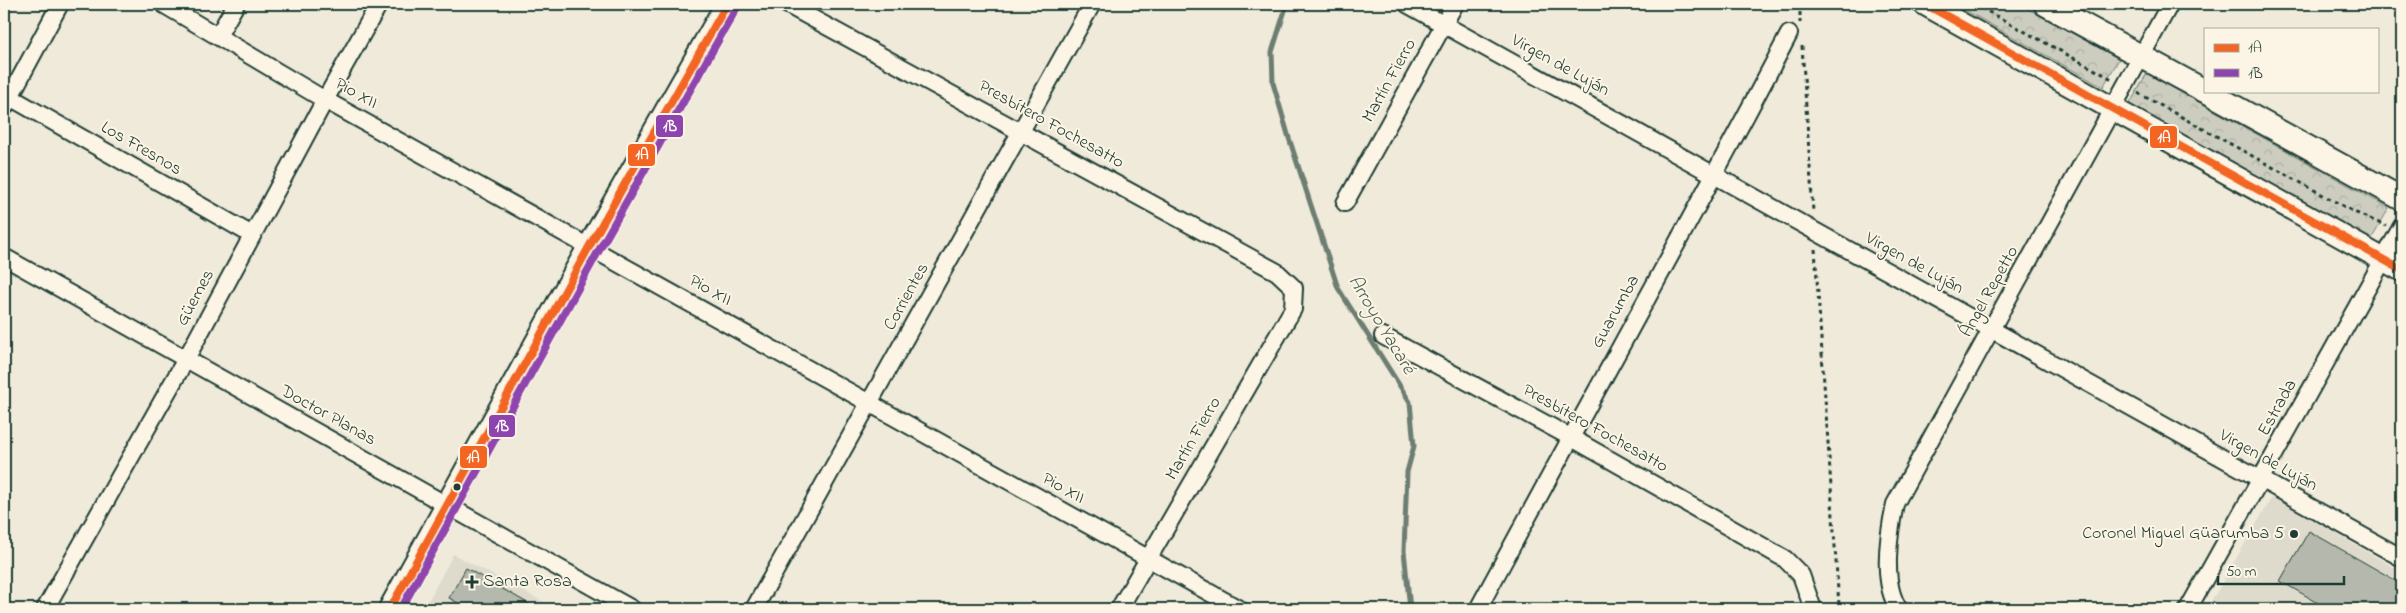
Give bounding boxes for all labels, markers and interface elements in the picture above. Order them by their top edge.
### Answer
street label: Virgen de Luján [1505,28,1614,105]
legend [2204,28,2378,92]
street label: Martín Fierro [1356,34,1424,128]
text: 1A [2248,37,2262,59]
text: 1B [2248,63,2263,85]
street label: Pio XII [330,72,382,116]
street label: Presbítero Fochesatto [974,74,1128,176]
line badge: 1B [655,114,684,138]
street label: Los Fresnos [95,115,187,183]
text: 1B [663,117,678,138]
line badge: 1A [2149,125,2178,149]
text: 1A [2157,128,2171,149]
line badge: 1A [627,143,656,167]
text: 1A [635,145,649,166]
street label: Virgen de Luján [1859,226,1968,303]
street label: Ángel Repetto [1954,242,2027,343]
street label: Corrientes [878,258,936,336]
street label: Güemes [170,265,222,331]
street label: Pio XII [684,269,736,313]
water label: Arroyo Yacaré [1341,270,1422,381]
street label: Guarumba [1585,271,1647,353]
street label: Estrada [2252,375,2304,441]
street label: Doctor Planas [275,378,381,453]
street label: Presbítero Fochesatto [1518,378,1672,480]
street label: Martín Fierro [1160,392,1228,486]
line badge: 1B [488,414,516,438]
text: 1B [495,417,510,438]
street label: Virgen de Luján [2213,423,2322,500]
line badge: 1A [459,445,488,469]
text: 1A [466,448,480,469]
street label: Pio XII [1037,467,1089,511]
unlabelled marker [452,482,462,492]
place label: Coronel Miguel Güarumba 5 [2082,521,2284,548]
marker: Coronel Miguel Güarumba 5 [2288,528,2300,540]
scale bar [2218,553,2345,585]
text: 50 m [2226,561,2257,583]
place label: Santa Rosa [483,569,572,595]
marker: Santa Rosa [465,575,479,589]

